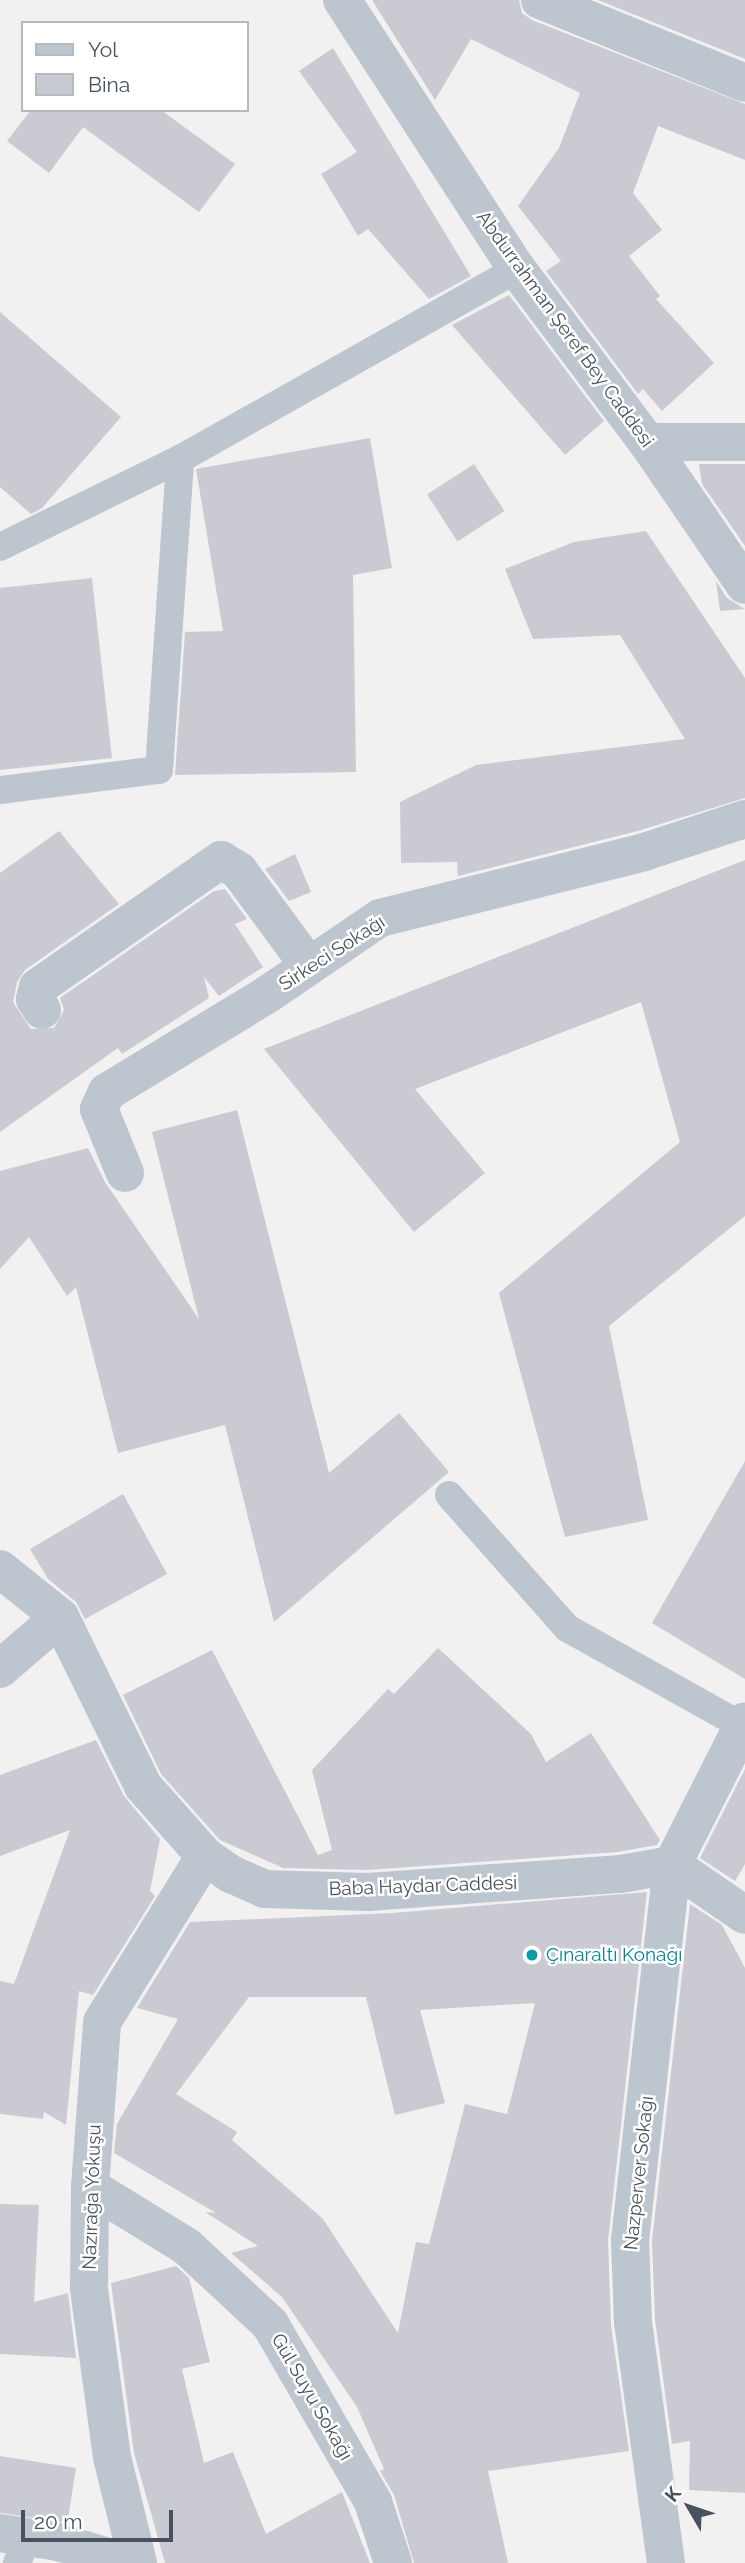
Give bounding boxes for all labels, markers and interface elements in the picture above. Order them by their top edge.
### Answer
legend [21,21,248,112]
text: Yol [88,37,118,62]
text: Bina [88,72,130,97]
street label: Abdurrahman Şeref Bey Caddesi [471,206,659,452]
street label: Sirkeci Sokağı [275,910,389,996]
street label: Baba Haydar Caddesi [328,1871,518,1901]
place label: Çınaraltı Konağı [546,1944,682,1966]
marker: Çınaraltı Konağı [524,1947,540,1963]
street label: Nazperver Sokağı [620,2095,658,2251]
street label: Nazırağa Yokuşu [78,2124,106,2270]
street label: Gül Suyu Sokağı [266,2329,358,2465]
north arrow [654,2472,724,2542]
text: K [660,2482,685,2506]
scale bar [24,2496,177,2540]
text: 20 m [34,2509,82,2534]

